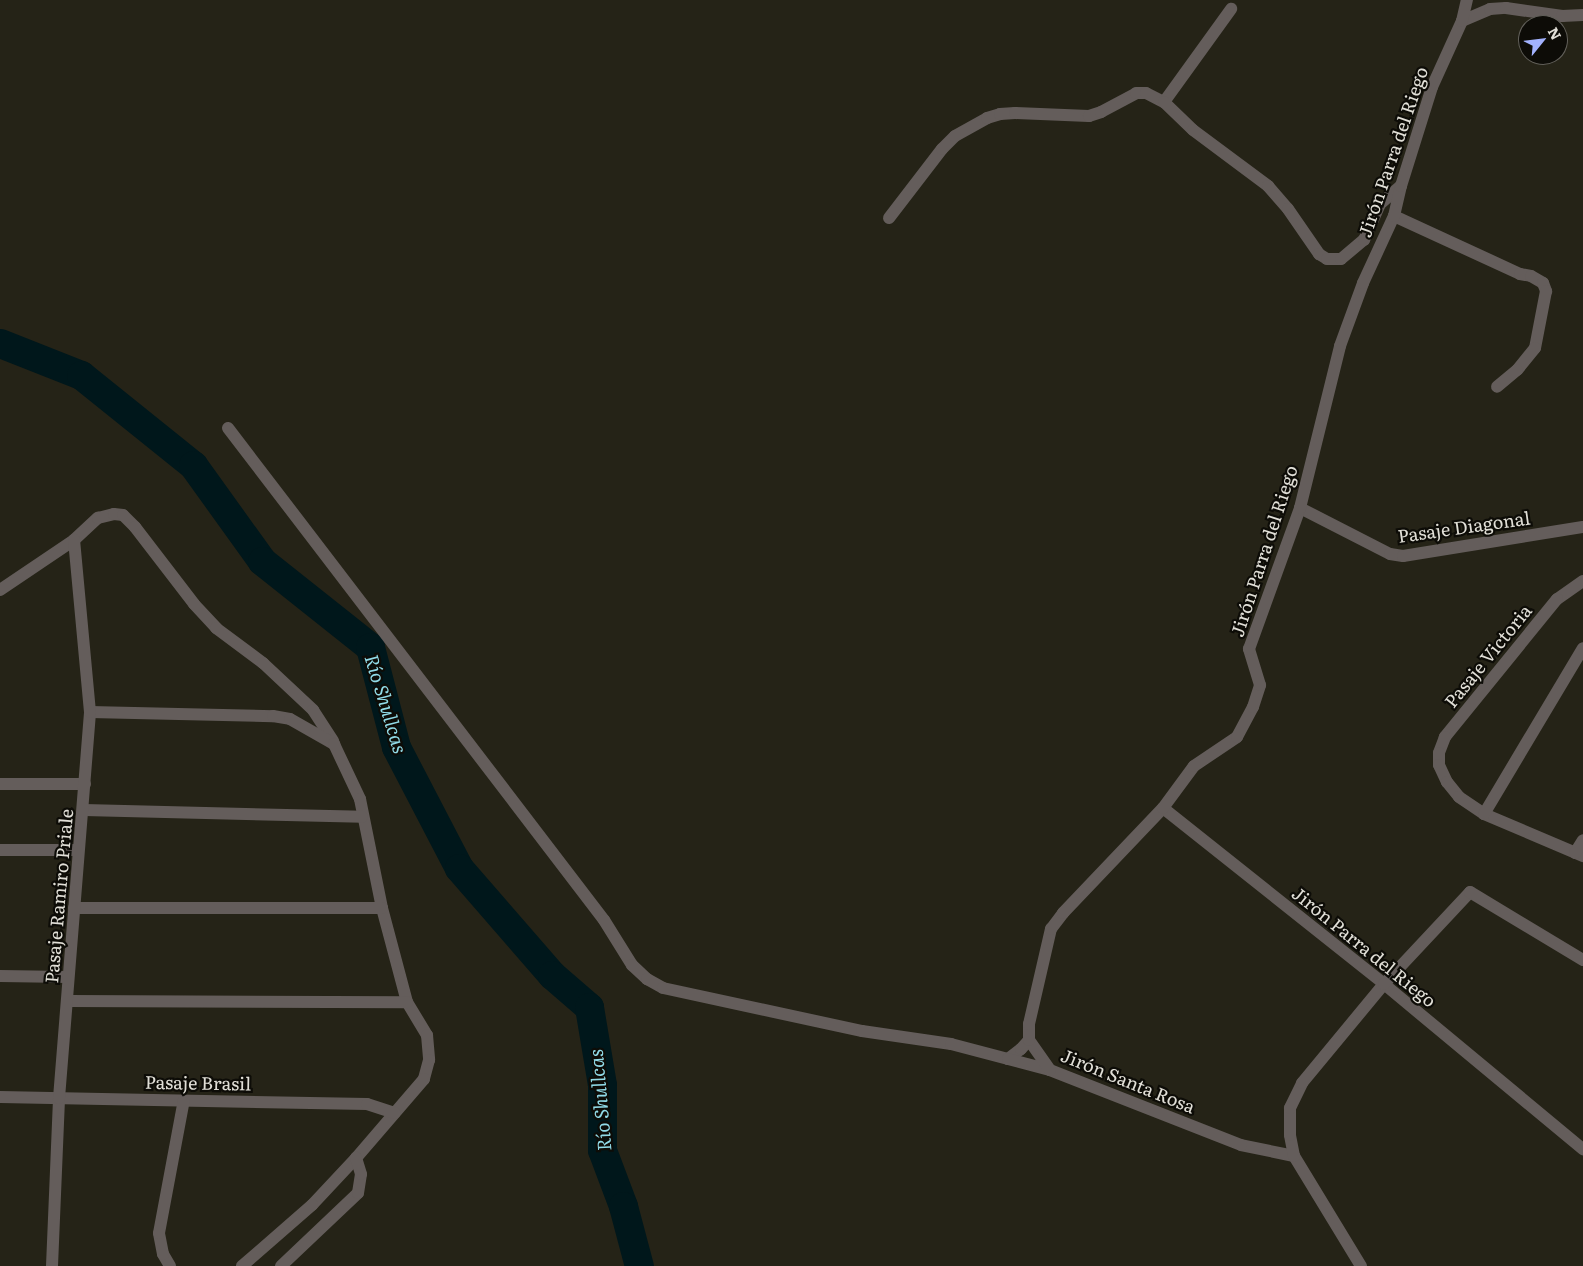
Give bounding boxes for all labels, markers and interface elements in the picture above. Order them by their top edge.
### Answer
north arrow [1518,15,1568,65]
text: N [1544,23,1567,43]
street label: Jirón Parra del Riego [1354,64,1432,240]
street label: Jirón Parra del Riego [1226,463,1302,639]
street label: Pasaje Diagonal [1396,507,1532,547]
street label: Pasaje Victoria [1440,600,1536,712]
water label: Río Shullcas [360,652,412,756]
street label: Pasaje Ramiro Priale [41,808,77,984]
street label: Jirón Parra del Riego [1288,882,1440,1012]
street label: Jirón Santa Rosa [1058,1044,1198,1118]
water label: Río Shullcas [584,1048,616,1152]
street label: Pasaje Brasil [145,1071,251,1095]

